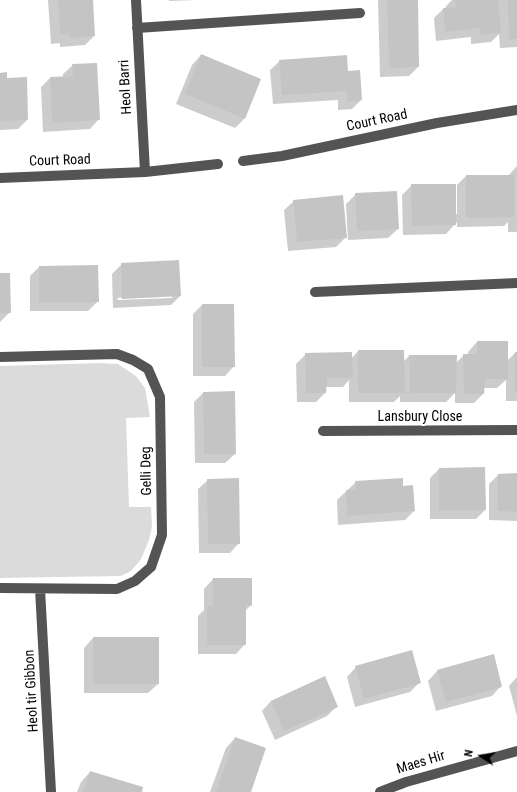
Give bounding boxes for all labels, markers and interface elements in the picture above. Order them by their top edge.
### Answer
street label: Heol Barri [116,59,136,115]
street label: Court Road [345,106,409,136]
street label: Court Road [29,152,91,170]
street label: Lansbury Close [378,409,462,425]
street label: Gelli Deg [138,446,156,496]
street label: Heol tir Gibbon [21,649,43,733]
north arrow [461,736,501,776]
street label: Maes Hir [395,748,447,778]
text: N [462,749,476,758]

